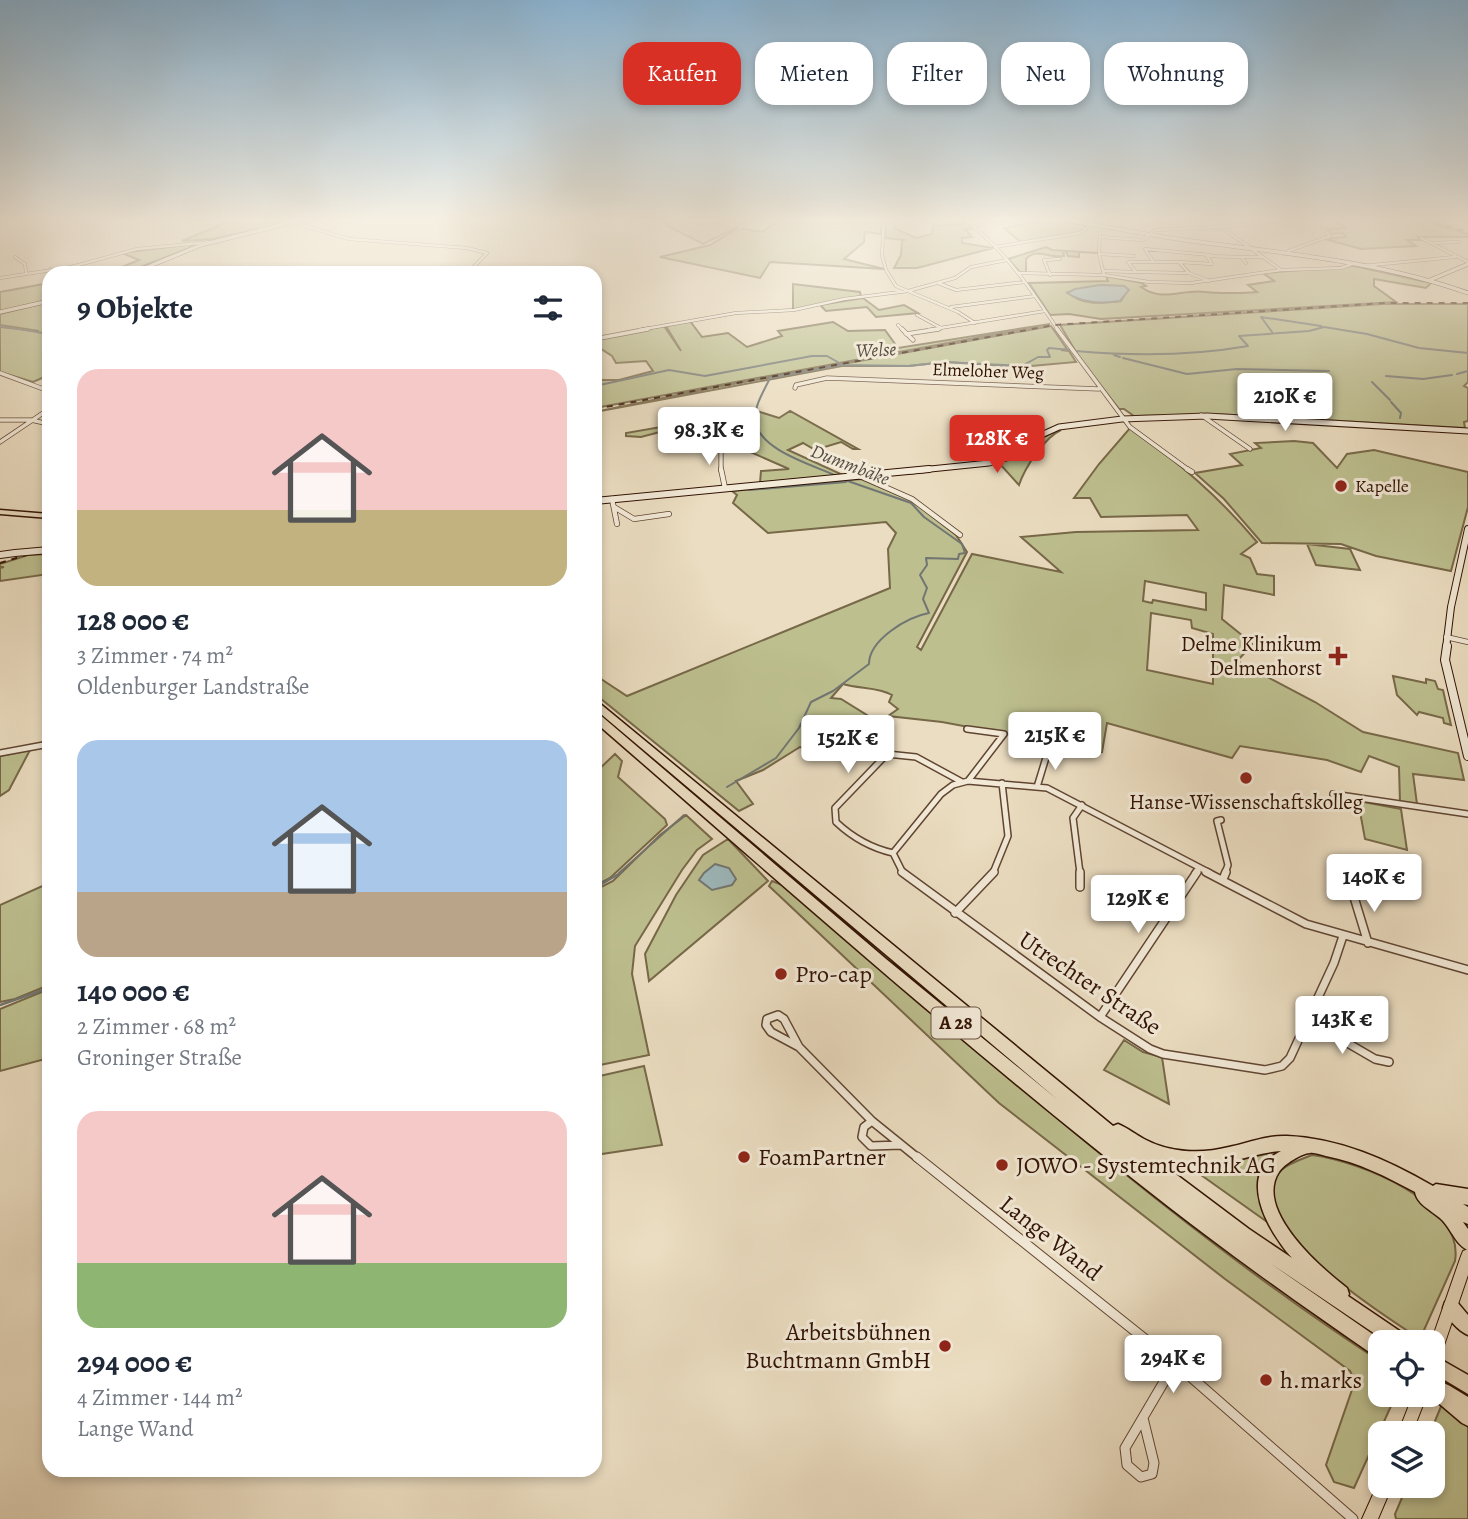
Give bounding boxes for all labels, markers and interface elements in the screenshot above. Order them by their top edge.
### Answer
chip: Kaufen [623,42,741,105]
chip: Mieten [755,42,873,105]
chip: Filter [887,42,987,105]
chip: Neu [1001,42,1090,105]
chip: Wohnung [1104,42,1248,105]
text: 9 Objekte [77,288,193,328]
icon: filters [529,289,567,327]
water label: Welse [855,336,897,364]
street label: Elmeloher Weg [932,357,1044,385]
pin: 210K € [1228,374,1342,433]
text: 210K € [1253,380,1317,411]
pin: 98.3K € [644,407,774,467]
text: 98.3K € [674,414,744,445]
icon: home [259,415,385,541]
pin: 128K € [940,416,1054,475]
text: 128K € [966,422,1028,453]
water label: Dummbäke [807,438,893,492]
place label: Kapelle [1355,474,1409,498]
marker: Kapelle [1333,478,1349,494]
text: 128 000 € [77,600,190,640]
place label: Delme Klinikum Delmenhorst [1181,630,1322,682]
text: 3 Zimmer · 74 m² [77,640,233,671]
marker: Delme Klinikum Delmenhorst [1328,646,1348,666]
text: Oldenburger Landstraße [77,671,309,702]
pin: 215K € [998,712,1112,772]
pin: 152K € [791,716,905,775]
text: 215K € [1024,719,1086,750]
text: 152K € [817,722,879,753]
marker: Hanse-Wissenschaftskolleg [1238,770,1254,786]
icon: home [259,786,385,912]
place label: Hanse-Wissenschaftskolleg [1129,788,1364,816]
pin: 140K € [1317,855,1431,914]
text: 140K € [1343,861,1405,892]
pin: 129K € [1081,876,1195,935]
text: 129K € [1107,882,1169,913]
street label: Utrechter Straße [1013,924,1167,1042]
place label: Pro-cap [795,958,872,990]
marker: Pro-cap [773,966,789,982]
text: 140 000 € [77,971,190,1011]
pin: 143K € [1285,996,1399,1056]
text: 143K € [1311,1003,1373,1034]
road number: A 28 [932,1007,981,1038]
text: 2 Zimmer · 68 m² [77,1011,236,1042]
text: Groninger Straße [77,1042,242,1073]
place label: FoamPartner [758,1141,886,1173]
marker: FoamPartner [736,1149,752,1165]
place label: JOWO ‑ Systemtechnik AG [1016,1149,1276,1181]
icon: home [259,1157,385,1283]
marker: JOWO ‑ Systemtechnik AG [994,1157,1010,1173]
street label: Lange Wand [993,1188,1109,1288]
place label: Arbeitsbühnen Buchtmann GmbH [745,1316,931,1376]
map controls [1368,1330,1445,1498]
button: locate [1368,1330,1445,1407]
pin: 294K € [1116,1336,1230,1395]
marker: Arbeitsbühnen Buchtmann GmbH [937,1338,953,1354]
text: 294 000 € [77,1342,192,1382]
text: 294K € [1141,1342,1205,1373]
place label: h.marks [1280,1364,1362,1396]
marker: h.marks [1258,1372,1274,1388]
text: 4 Zimmer · 144 m² [77,1382,243,1413]
text: Lange Wand [77,1413,194,1444]
button: layers [1368,1421,1445,1498]

